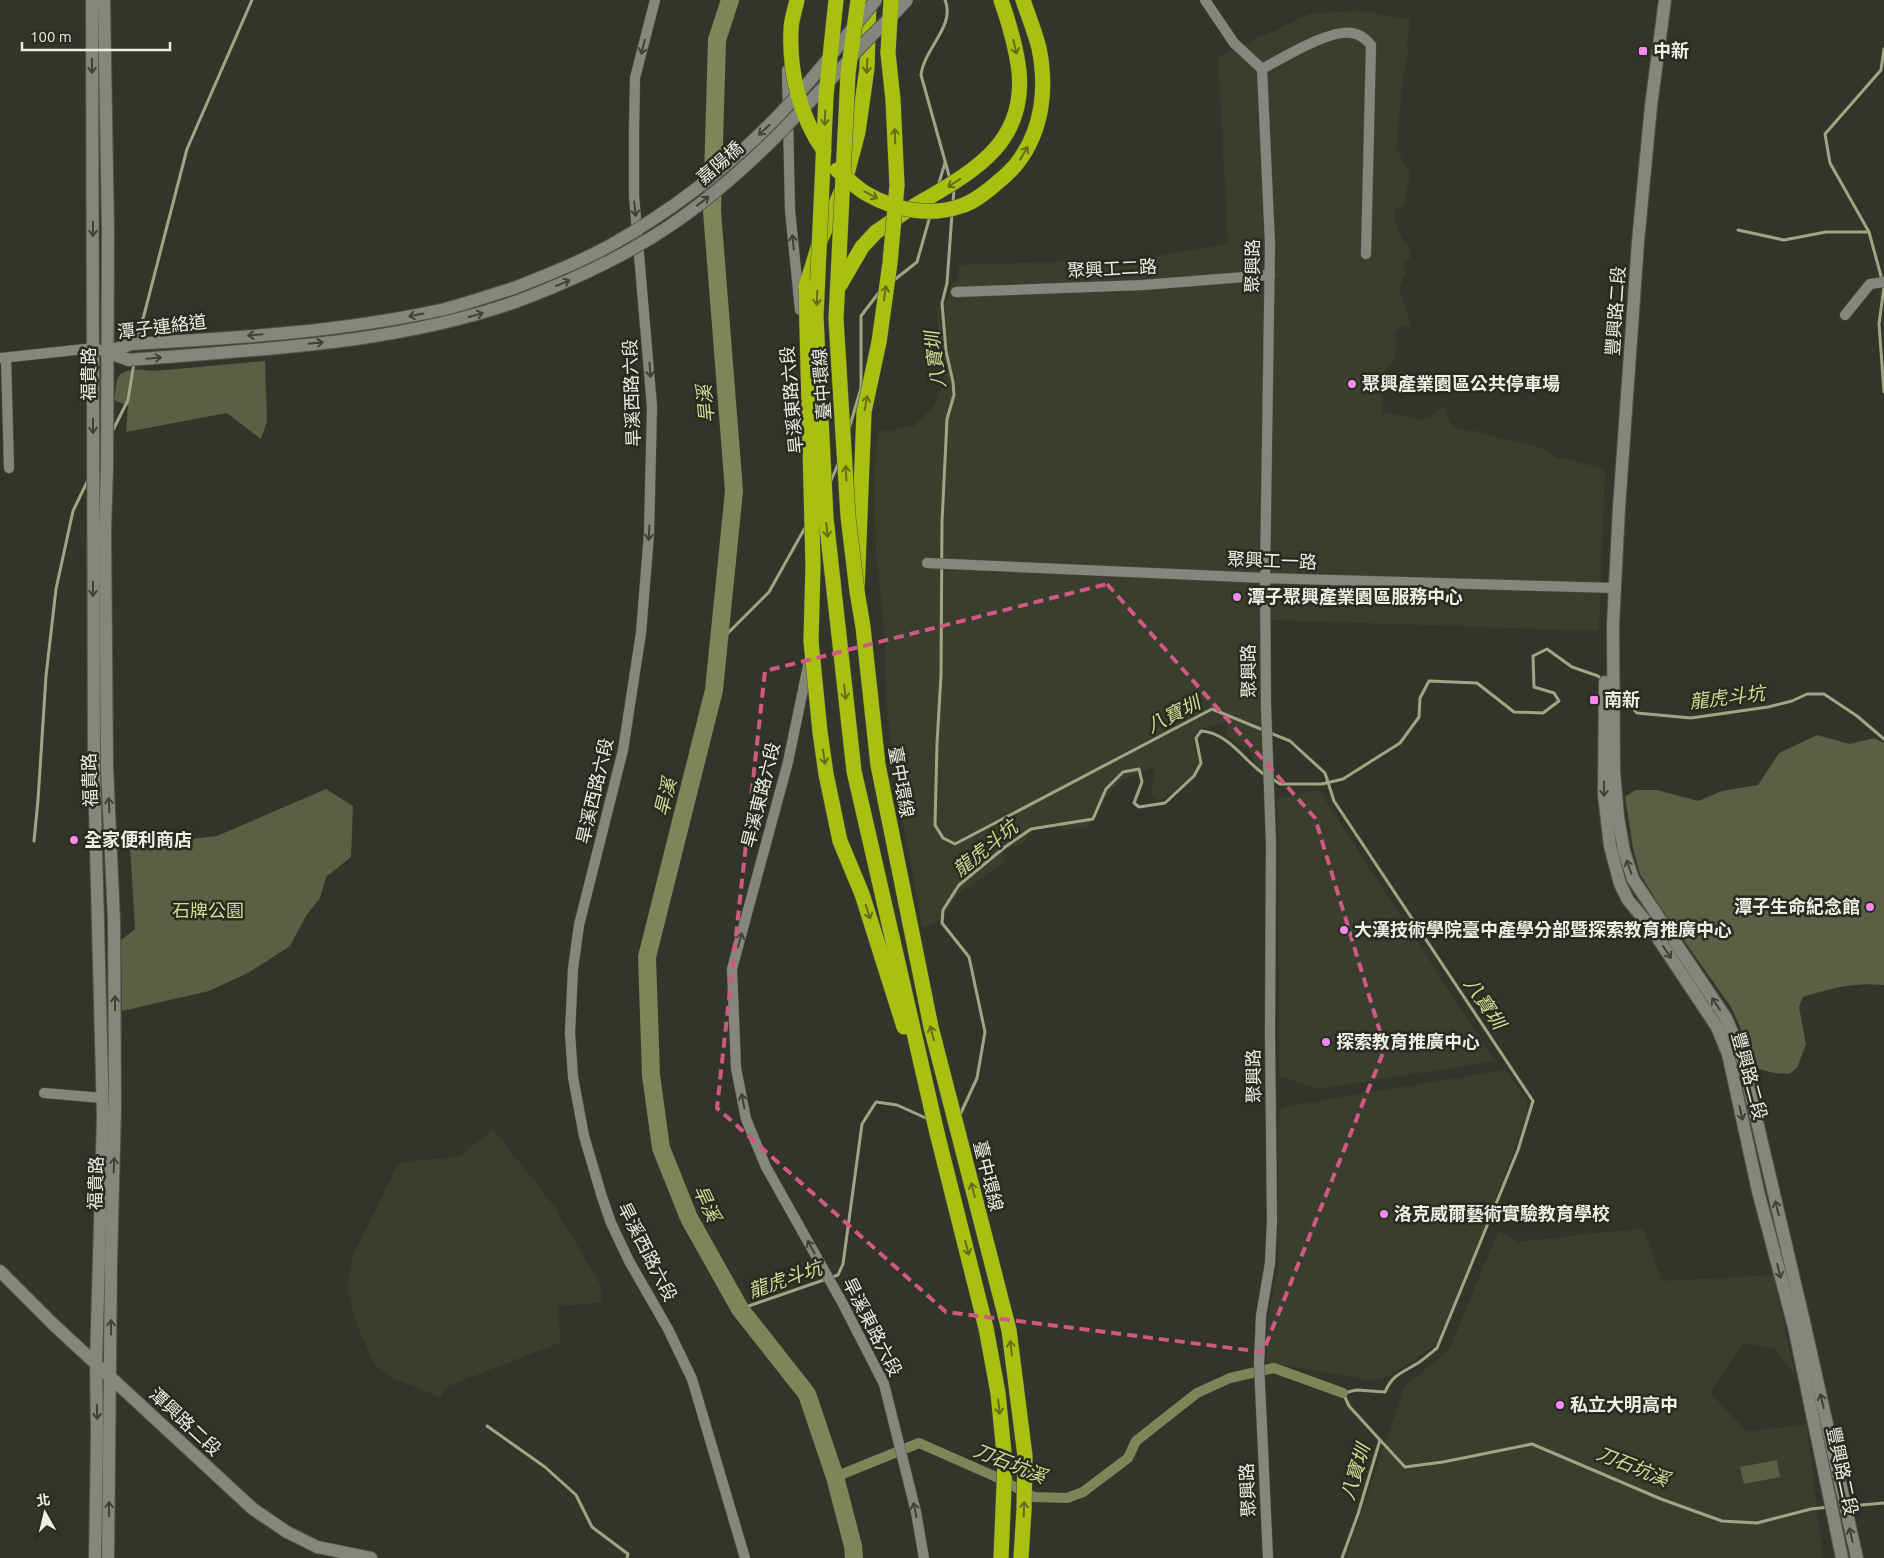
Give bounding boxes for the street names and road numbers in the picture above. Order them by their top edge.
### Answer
street label: 嘉陽橋 [692,137,746,188]
street label: 聚興路 [1242,239,1262,293]
street label: 聚興工二路 [1066,256,1157,280]
street label: 豐興路二段 [1602,265,1628,357]
street label: 潭子連絡道 [116,311,208,341]
street label: 旱溪西路六段 [619,339,643,447]
street label: 旱溪東路六段 [776,345,806,455]
street label: 福貴路 [78,347,98,401]
street label: 臺中環線 [809,347,833,421]
street label: 聚興工一路 [1227,548,1317,572]
street label: 聚興路 [1238,644,1258,698]
street label: 旱溪西路六段 [572,736,616,846]
street label: 旱溪東路六段 [737,740,783,850]
street label: 臺中環線 [886,745,918,819]
street label: 福貴路 [78,753,100,807]
street label: 豐興路二段 [1729,1030,1771,1122]
street label: 聚興路 [1243,1049,1263,1103]
street label: 臺中環線 [971,1138,1007,1213]
street label: 福貴路 [84,1156,106,1210]
street label: 旱溪西路六段 [614,1199,681,1304]
street label: 旱溪東路六段 [839,1274,906,1379]
street label: 潭興路二段 [146,1383,225,1459]
street label: 豐興路二段 [1824,1425,1862,1517]
street label: 聚興路 [1236,1463,1258,1518]

